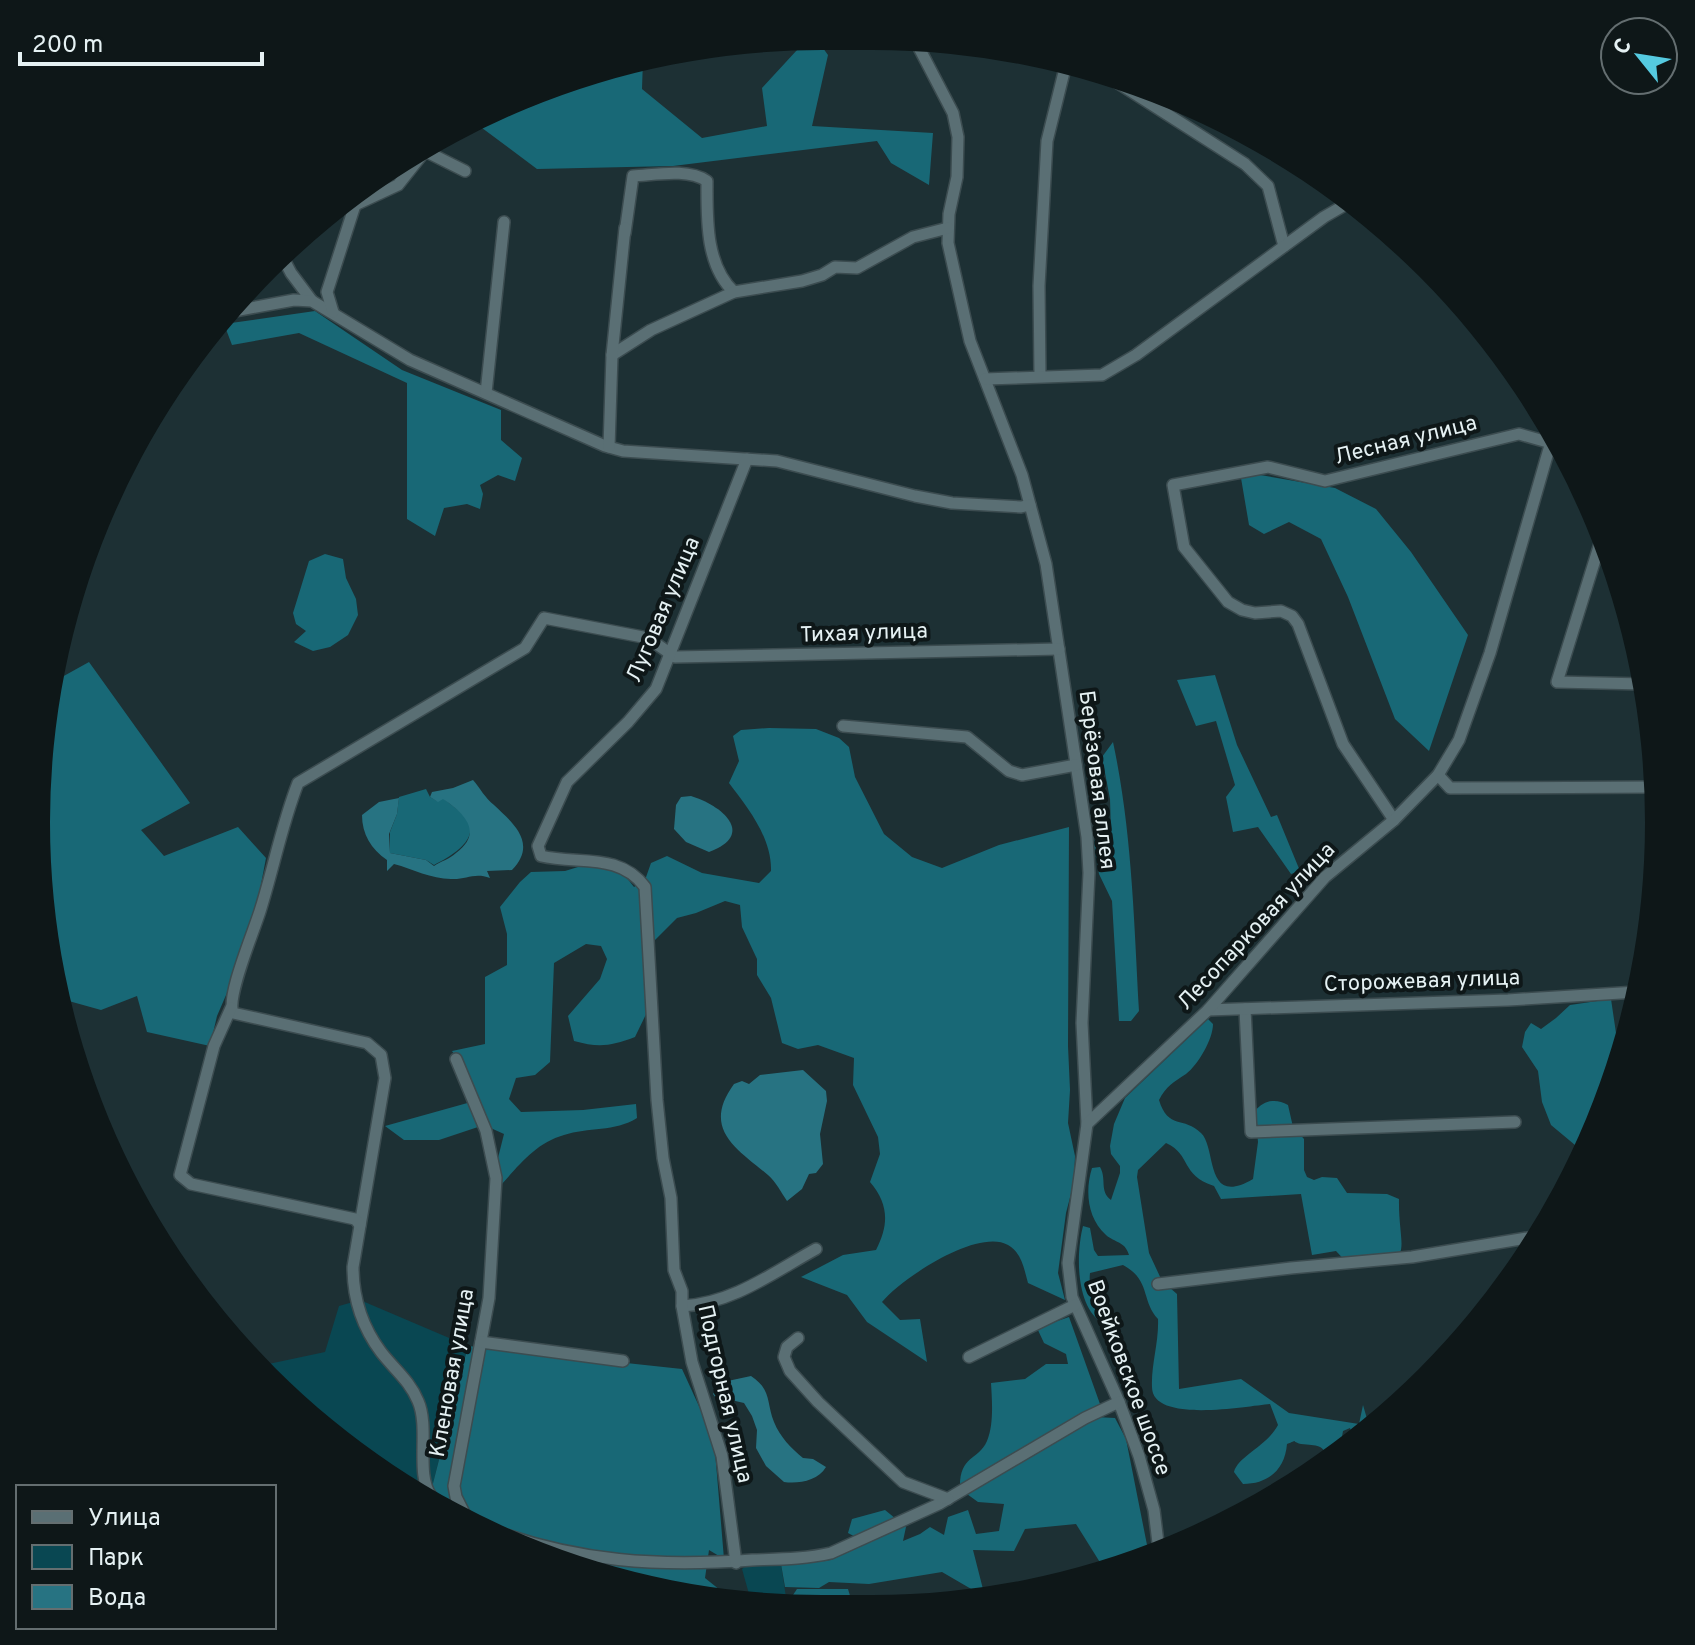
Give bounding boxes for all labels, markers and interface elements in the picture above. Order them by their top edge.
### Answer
scale bar [20,16,262,66]
north arrow [1599,16,1679,96]
text: 200 m [32,31,103,61]
text: С [1609,34,1639,60]
street label: Лесная улица [1332,410,1480,472]
street label: Луговая улица [621,533,707,687]
street label: Тихая улица [800,618,928,650]
street label: Берёзовая аллея [1072,689,1120,871]
street label: Лесопарковая улица [1172,838,1342,1016]
street label: Сторожевая улица [1323,965,1521,999]
street label: Воейковское шоссе [1080,1276,1176,1480]
street label: Кленовая улица [425,1287,481,1459]
street label: Подгорная улица [690,1302,758,1486]
legend [16,1485,276,1629]
text: Улица [88,1504,161,1534]
text: Парк [88,1544,144,1574]
text: Вода [88,1584,146,1614]

